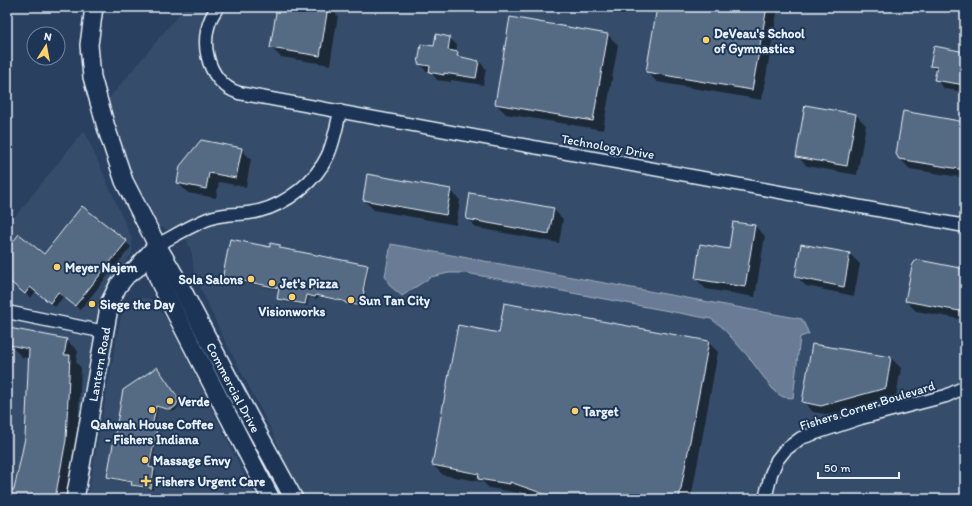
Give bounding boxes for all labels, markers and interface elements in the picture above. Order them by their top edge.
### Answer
north arrow [26,26,66,66]
place label: DeVeau's School of Gymnastics [714,26,805,57]
text: N [43,30,53,44]
marker: DeVeau's School of Gymnastics [701,35,711,45]
street label: Technology Drive [560,131,656,162]
place label: Meyer Najem [65,260,137,276]
marker: Meyer Najem [52,262,62,272]
place label: Sola Salons [178,272,243,287]
marker: Sola Salons [246,274,256,284]
place label: Jet's Pizza [279,276,338,291]
marker: Jet's Pizza [267,278,277,288]
marker: Visionworks [287,292,297,302]
place label: Sun Tan City [359,293,431,309]
marker: Sun Tan City [346,295,356,305]
place label: Siege the Day [100,297,176,313]
marker: Siege the Day [87,299,97,309]
place label: Visionworks [259,304,326,319]
street label: Lantern Road [85,326,113,403]
street label: Commercial Drive [203,340,263,435]
street label: Fishers Corner Boulevard [798,378,937,433]
place label: Verde [178,394,210,409]
marker: Verde [165,396,175,406]
place label: Target [582,404,619,420]
marker: Qahwah House Coffee - Fishers Indiana [147,405,157,415]
marker: Target [570,406,580,416]
place label: Qahwah House Coffee - Fishers Indiana [91,417,213,447]
place label: Massage Envy [153,453,231,469]
scale bar [818,454,899,480]
marker: Massage Envy [140,455,150,465]
text: 50 m [824,461,850,475]
place label: Fishers Urgent Care [155,474,265,490]
marker: Fishers Urgent Care [140,475,152,487]

